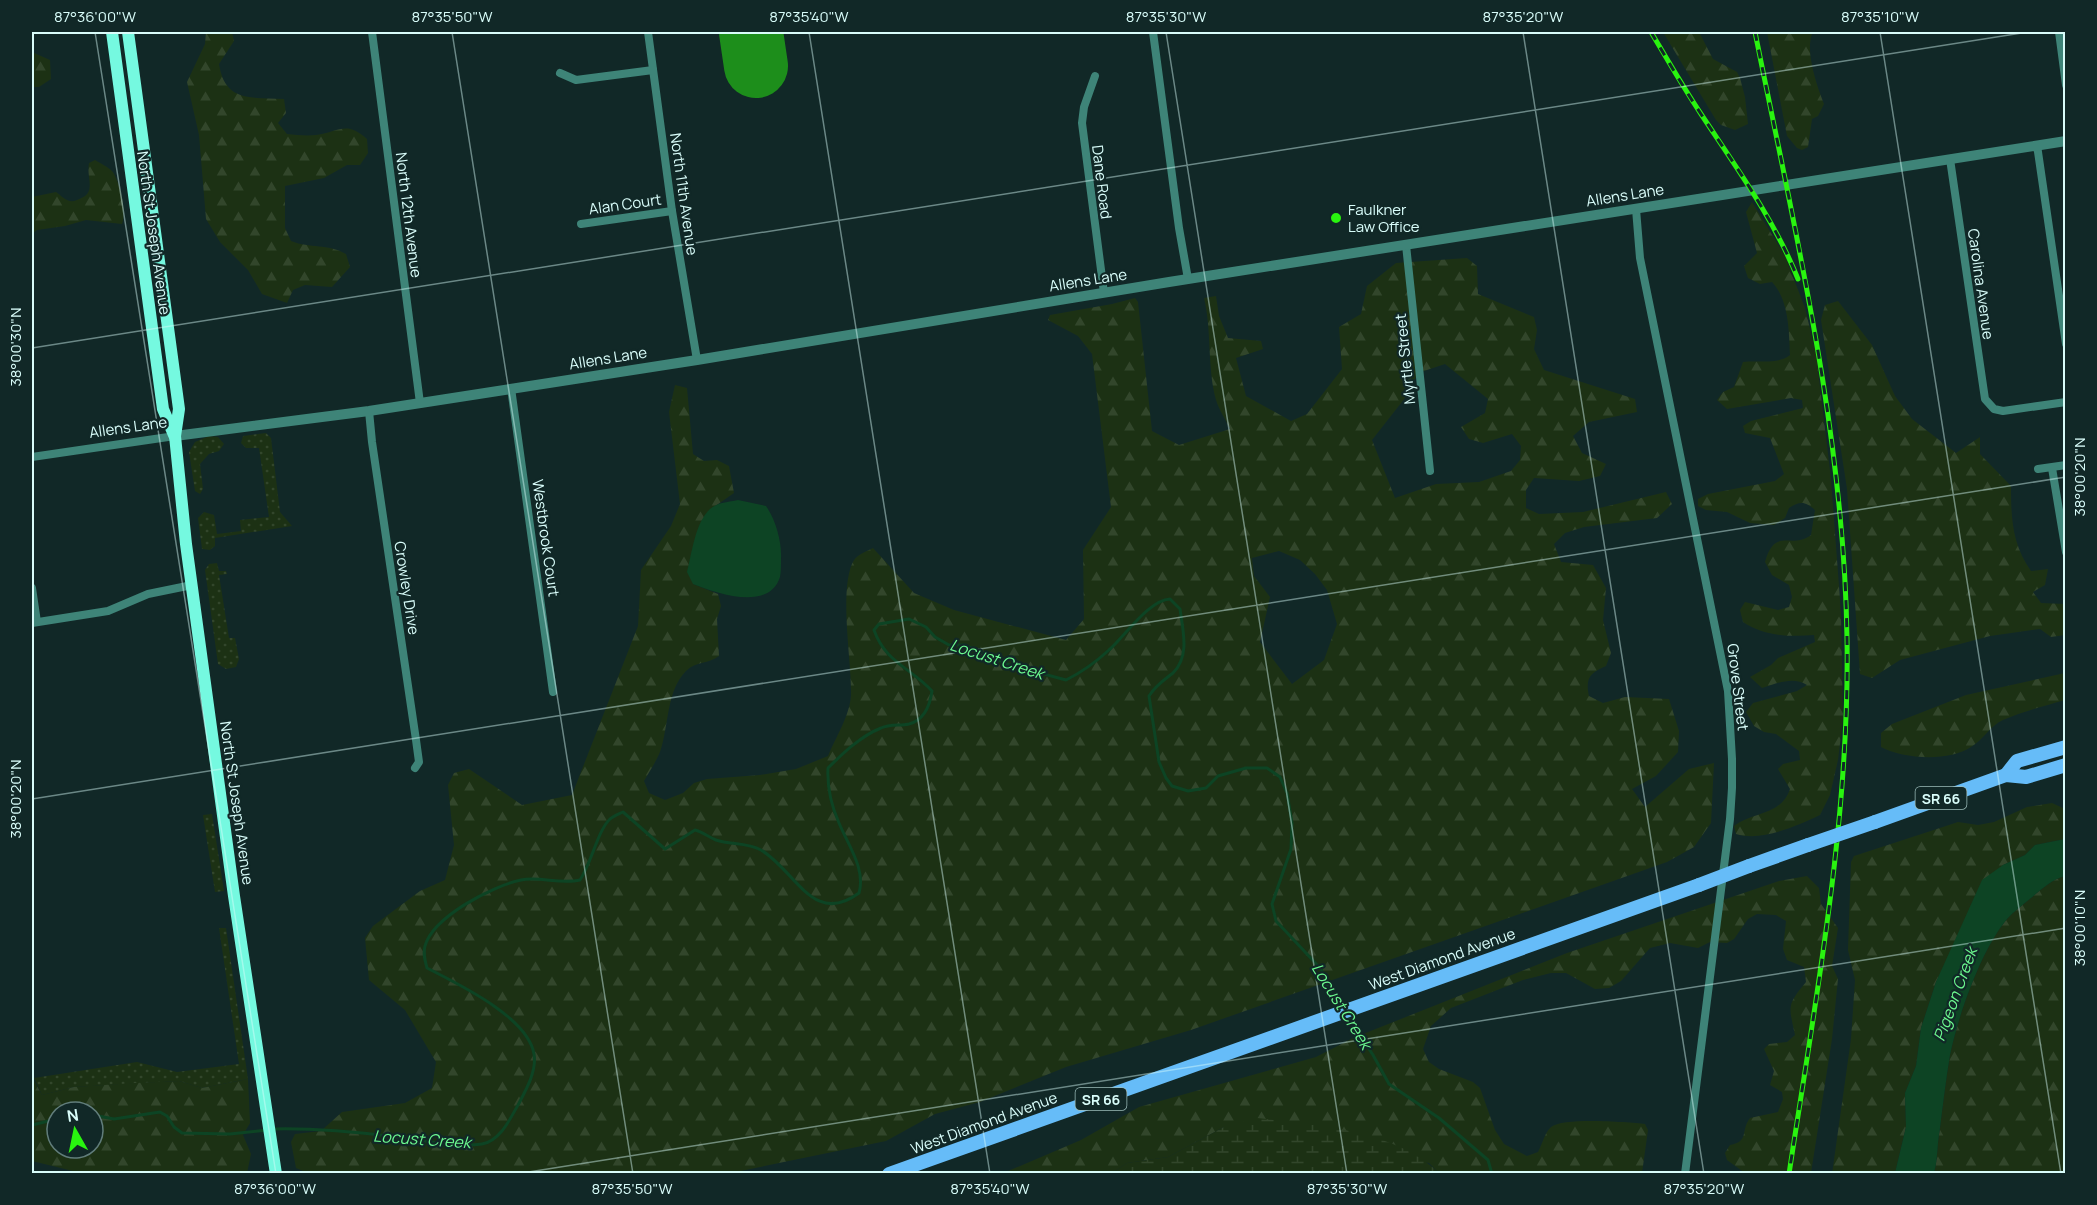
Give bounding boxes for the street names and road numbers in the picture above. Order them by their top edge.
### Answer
street label: North 11th Avenue [665,131,703,257]
street label: Dane Road [1087,144,1117,220]
street label: North St Joseph Avenue [132,150,176,316]
street label: North 12th Avenue [391,151,427,279]
street label: Allens Lane [1585,178,1666,212]
street label: Alan Court [587,189,663,219]
street label: Carolina Avenue [1963,227,1999,341]
street label: Allens Lane [1048,263,1129,297]
street label: Myrtle Street [1390,313,1420,405]
street label: Allens Lane [568,341,649,375]
street label: Allens Lane [88,411,169,443]
street label: Westbrook Court [527,478,565,598]
street label: Crowley Drive [389,540,425,636]
street label: Grove Street [1722,642,1754,732]
street label: North St Joseph Avenue [215,720,259,886]
road number: SR 66 [1916,787,1966,809]
street label: West Diamond Avenue [1366,923,1518,995]
street label: West Diamond Avenue [908,1087,1060,1159]
road number: SR 66 [1076,1088,1126,1110]

